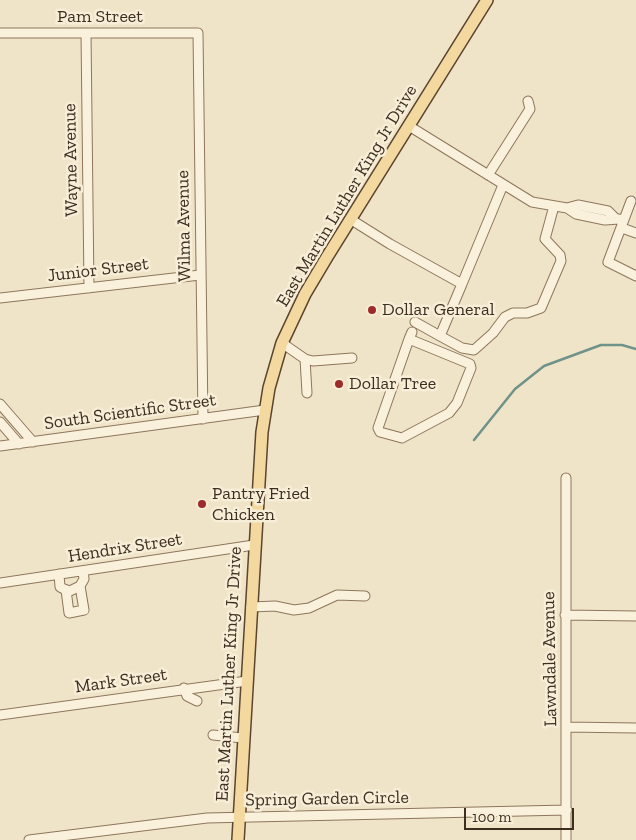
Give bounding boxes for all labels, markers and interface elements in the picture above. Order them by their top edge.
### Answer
street label: Pam Street [57,6,143,28]
street label: East Martin Luther King Jr Drive [272,81,422,311]
street label: Wayne Avenue [59,103,83,217]
street label: Wilma Avenue [172,170,196,282]
street label: Junior Street [46,253,150,287]
place label: Dollar General [382,299,495,321]
marker: Dollar General [366,304,378,316]
place label: Dollar Tree [349,373,436,395]
marker: Dollar Tree [333,378,345,390]
street label: South Scientific Street [43,389,217,435]
place label: Pantry Fried Chicken [212,483,310,526]
marker: Pantry Fried Chicken [196,498,208,510]
street label: Hendrix Street [66,528,184,568]
street label: East Martin Luther King Jr Drive [212,546,246,802]
street label: Lawndale Avenue [538,591,562,727]
street label: Mark Street [74,664,168,698]
street label: Spring Garden Circle [245,787,409,811]
scale bar [466,798,576,830]
text: 100 m [472,808,511,826]

